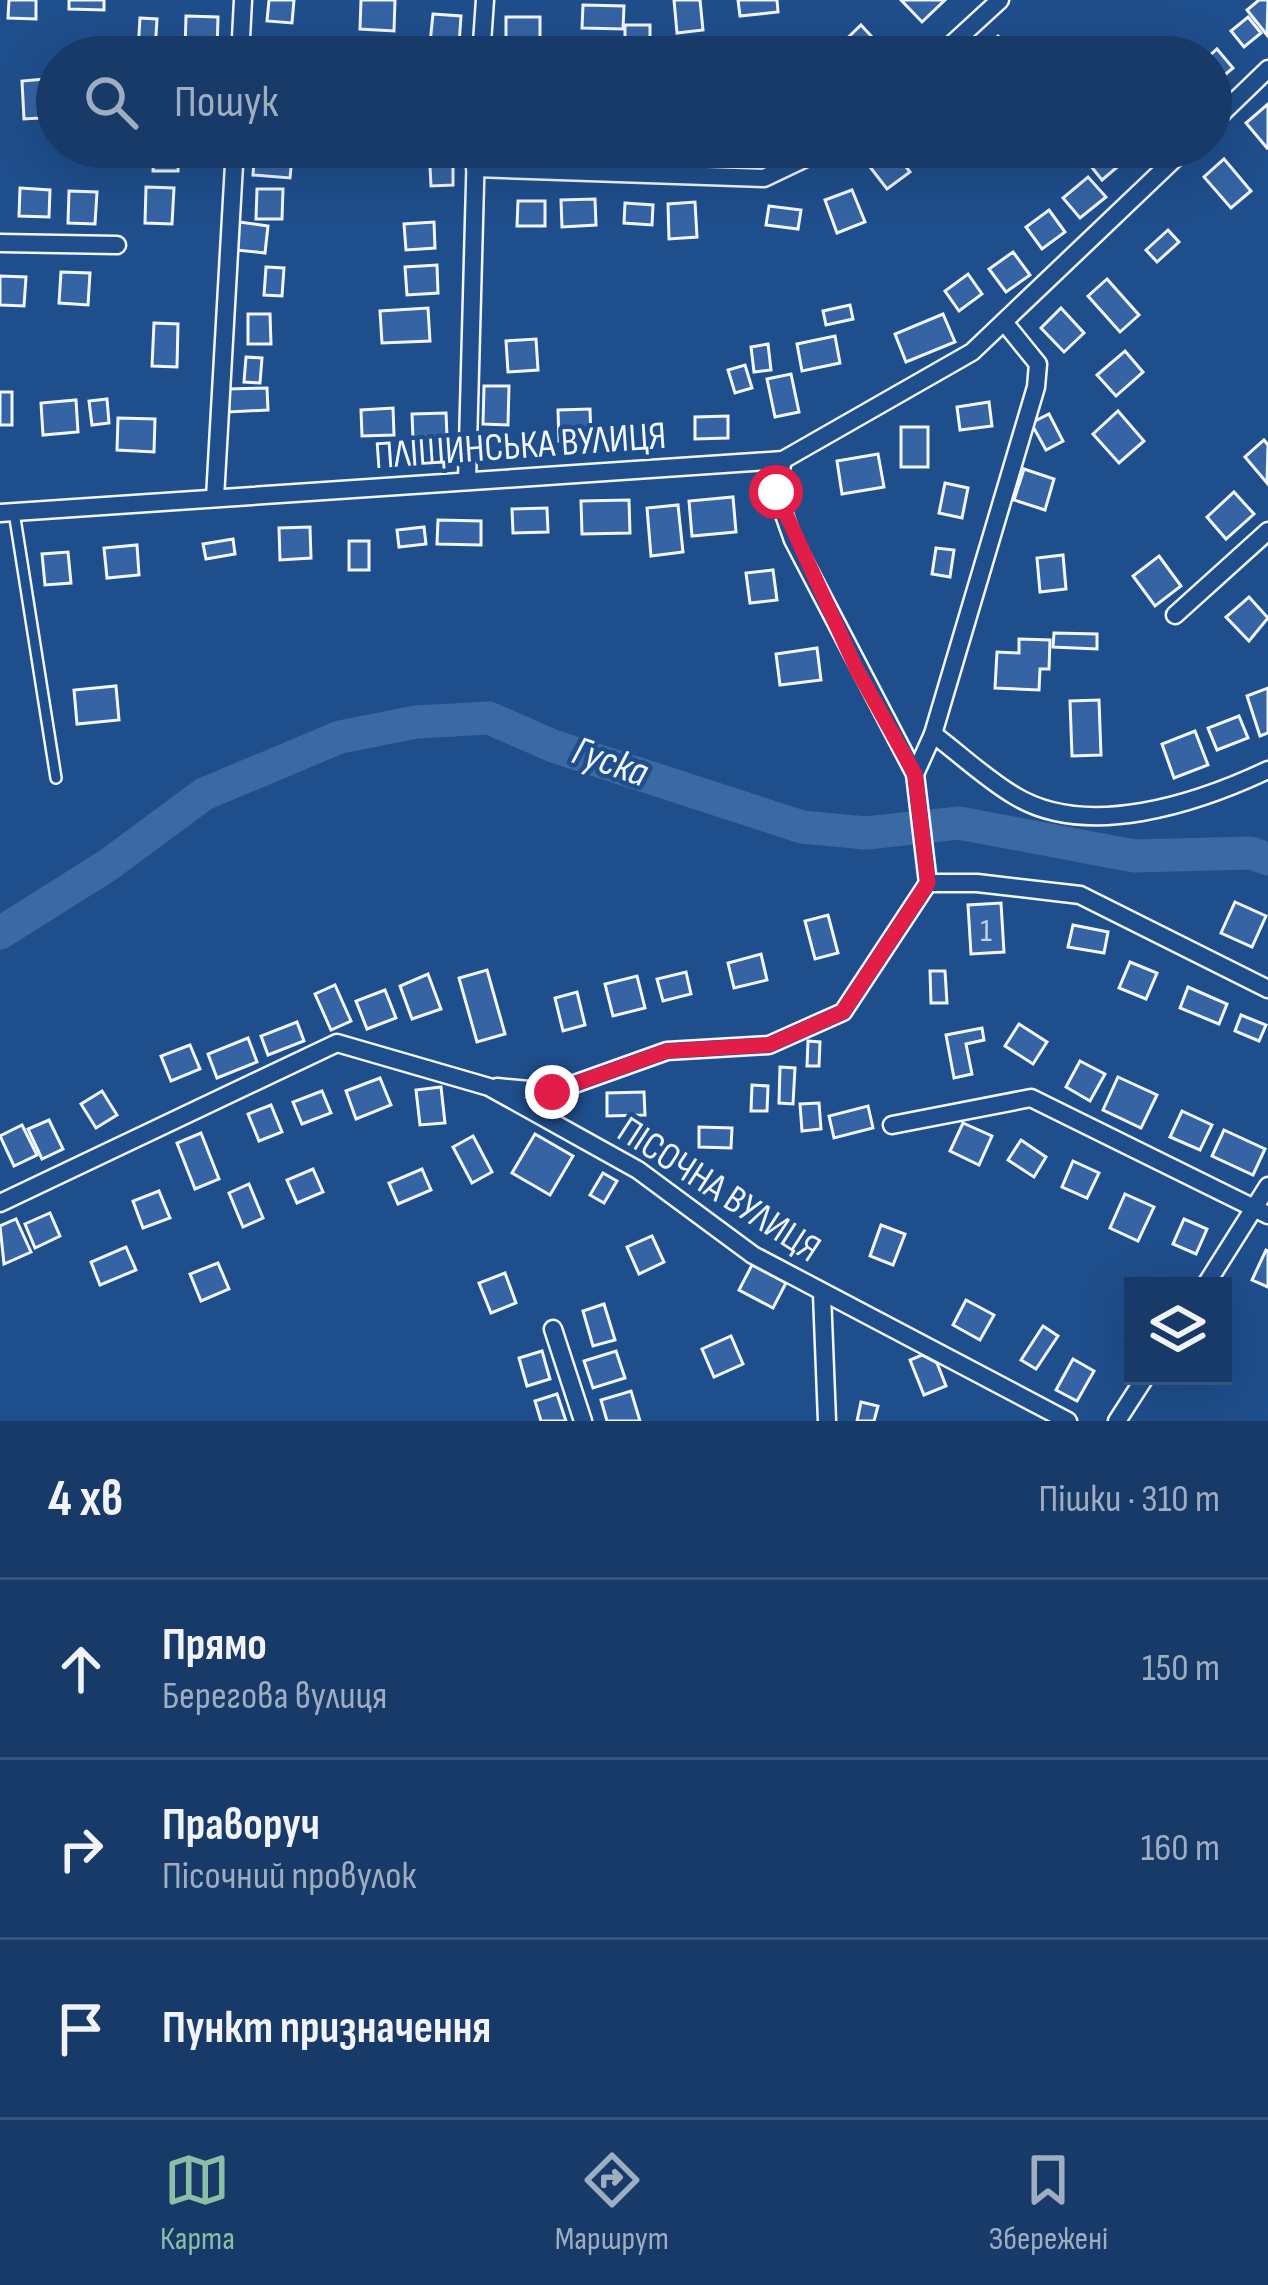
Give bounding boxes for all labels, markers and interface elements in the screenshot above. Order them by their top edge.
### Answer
search box [36,36,1232,168]
icon: search [78,69,144,135]
text: Пошук [174,75,278,130]
street label: ПЛІЩИНСЬКА ВУЛИЦЯ [372,413,668,480]
route start [749,465,803,519]
water label: Гуска [566,726,655,799]
house number: 1 [980,911,992,951]
route end [525,1065,579,1119]
street label: ПІСОЧНА ВУЛИЦЯ [608,1107,829,1273]
map controls [1124,1277,1232,1385]
button: layers [1124,1277,1232,1385]
text: 4 хв [48,1469,123,1530]
text: Пішки · 310 m [1038,1476,1220,1523]
text: Прямо [162,1618,267,1673]
icon: ahead [48,1636,114,1702]
text: 150 m [1142,1645,1220,1692]
text: Берегова вулиця [162,1673,387,1720]
text: Праворуч [162,1798,320,1853]
icon: right [48,1816,114,1882]
text: 160 m [1141,1825,1220,1872]
text: Пісочний провулок [162,1853,416,1900]
icon: arrive [48,1996,114,2062]
text: Пункт призначення [162,2001,491,2056]
tab: Карта [160,2147,235,2259]
tab: Маршрут [555,2147,669,2259]
tab: Збережені [989,2147,1108,2259]

